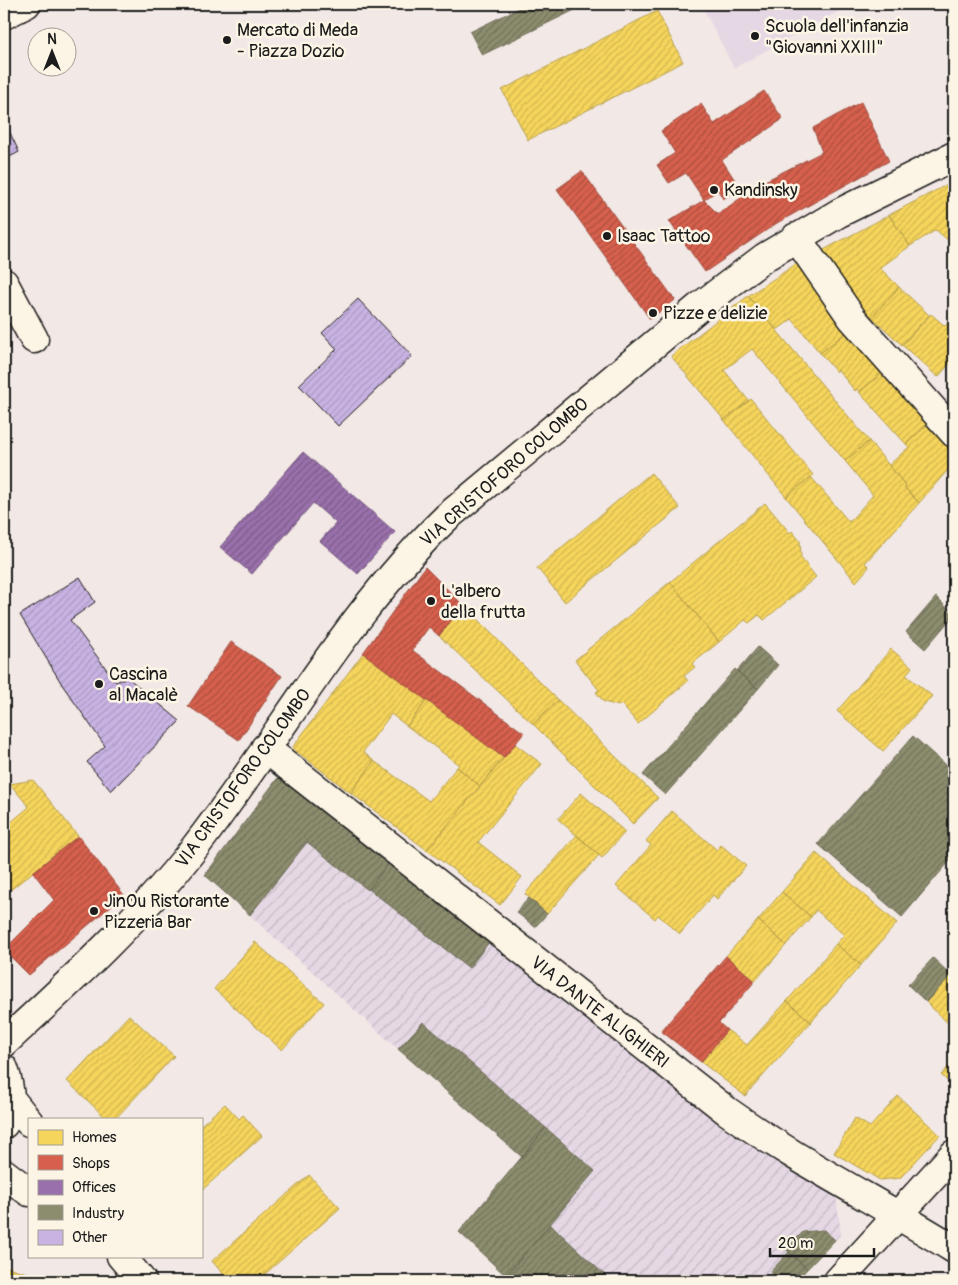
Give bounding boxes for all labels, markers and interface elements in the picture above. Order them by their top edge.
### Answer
place label: Scuola dell'infanzia "Giovanni XXIII" [765,15,909,59]
place label: Mercato di Meda - Piazza Dozio [237,19,358,63]
north arrow [28,28,78,78]
marker: Scuola dell'infanzia "Giovanni XXIII" [749,30,761,42]
text: N [47,31,57,48]
marker: Mercato di Meda - Piazza Dozio [221,34,233,46]
place label: Kandinsky [724,179,798,202]
marker: Kandinsky [708,184,720,196]
place label: Isaac Tattoo [617,225,711,248]
marker: Isaac Tattoo [601,230,613,242]
place label: Pizze e delizie [663,302,767,325]
marker: Pizze e delizie [647,307,659,319]
street label: VIA CRISTOFORO COLOMBO [415,393,593,552]
place label: L'albero della frutta [441,580,525,624]
marker: L'albero della frutta [425,595,437,607]
place label: Cascina al Macalè [109,663,178,707]
marker: Cascina al Macalè [93,678,105,690]
street label: VIA CRISTOFORO COLOMBO [171,684,316,872]
place label: JinOu Ristorante Pizzeria Bar [104,890,229,934]
marker: JinOu Ristorante Pizzeria Bar [88,905,100,917]
street label: VIA DANTE ALIGHIERI [526,951,674,1074]
legend [28,1118,202,1258]
text: Homes [72,1128,117,1147]
text: Shops [72,1154,110,1173]
text: Offices [72,1178,116,1197]
text: Industry [72,1204,125,1223]
scale bar [770,1225,874,1257]
text: Other [72,1228,108,1247]
text: 20 m [778,1234,813,1253]

